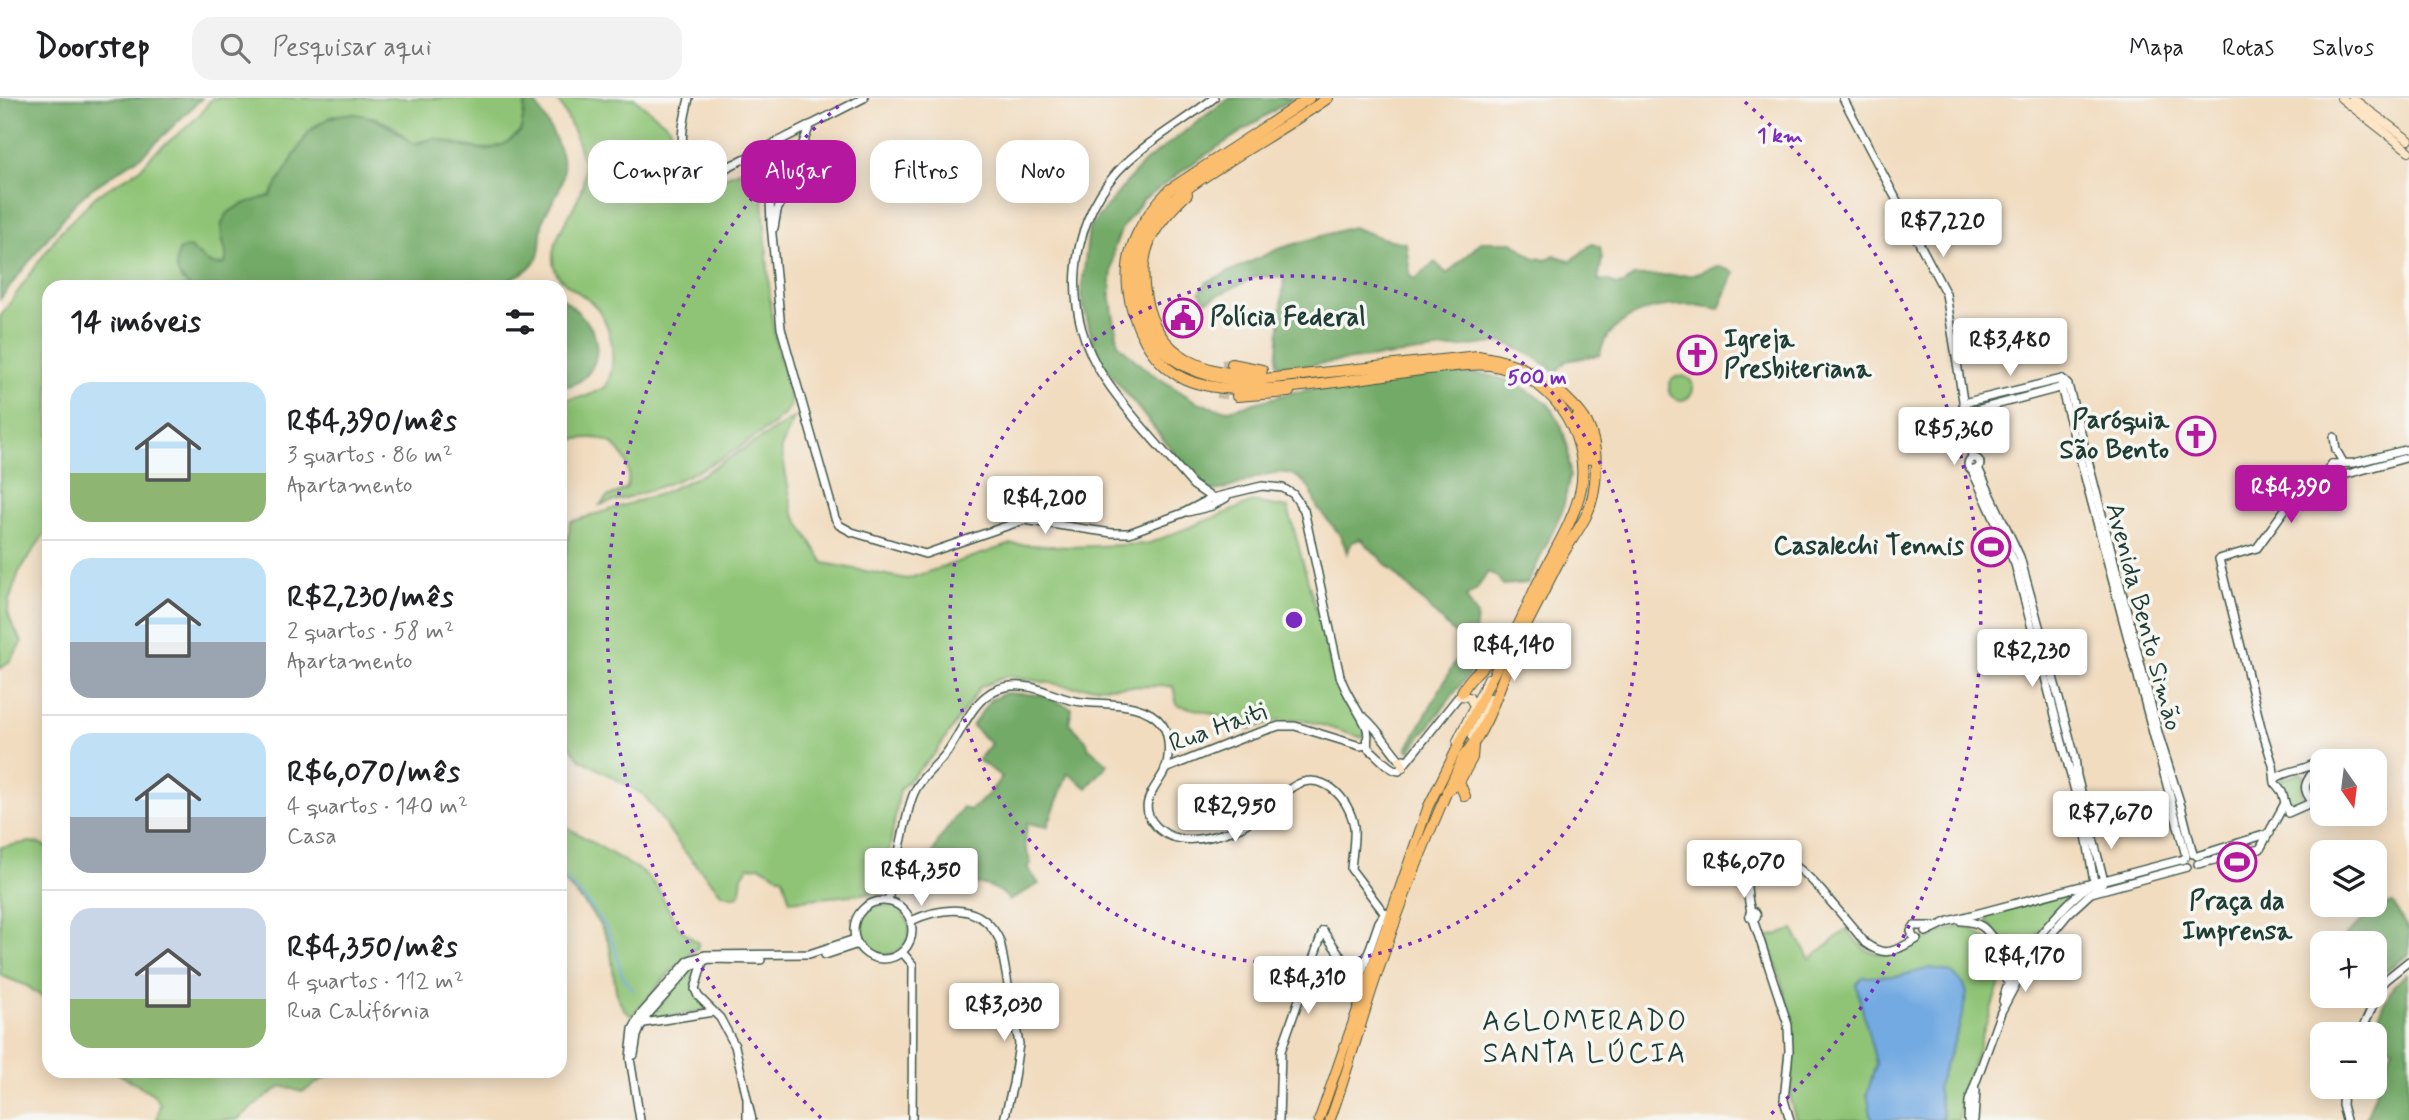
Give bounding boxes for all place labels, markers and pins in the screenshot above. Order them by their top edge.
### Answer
pin: R$7,220 [1878,200,2008,259]
public building icon: Polícia Federal [1162,297,1204,339]
place label: Polícia Federal [1210,301,1366,335]
pin: R$3,480 [1945,318,2075,378]
place label: Igreja Presbiteriana [1724,323,1873,387]
church icon: Igreja Presbiteriana [1676,334,1718,376]
place label: Paróquia São Bento [2060,404,2170,468]
pin: R$5,360 [1889,408,2019,467]
church icon: Paróquia São Bento [2175,415,2217,457]
pin: R$4,390 [2226,466,2356,525]
pin: R$4,200 [980,476,1110,536]
sports icon: Casalechi Tennis [1970,526,2012,568]
place label: Casalechi Tennis [1773,530,1965,564]
centre of rings [1282,608,1306,632]
pin: R$4,140 [1449,624,1579,683]
pin: R$2,230 [1967,630,2097,689]
pin: R$2,950 [1170,784,1300,844]
pin: R$7,670 [2046,792,2176,851]
pin: R$6,070 [1679,840,1809,900]
sports icon: Praça da Imprensa [2216,841,2258,883]
pin: R$4,350 [856,848,986,908]
place label: Praça da Imprensa [2182,885,2293,949]
pin: R$4,170 [1960,934,2090,994]
pin: R$4,310 [1243,956,1373,1016]
pin: R$3,030 [939,984,1069,1043]

